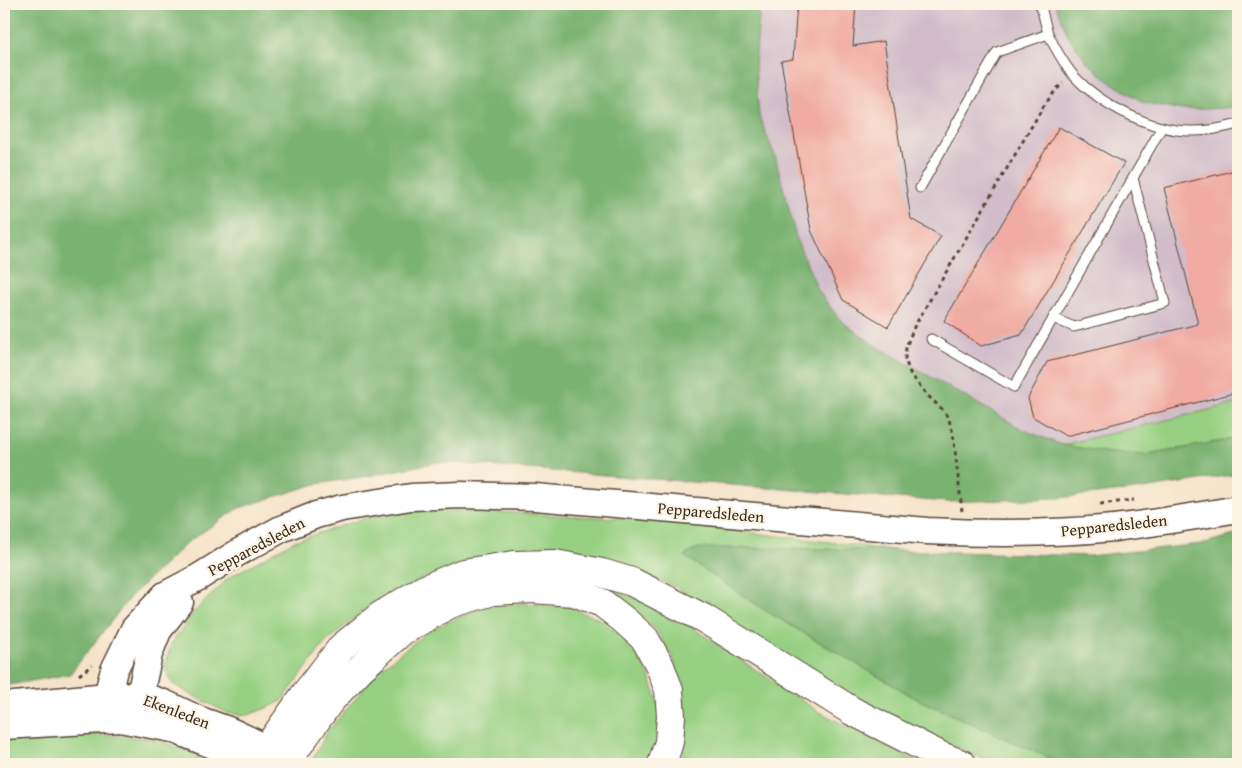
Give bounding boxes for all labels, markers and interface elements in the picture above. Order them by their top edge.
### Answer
street label: Pepparedsleden [657,495,765,529]
street label: Pepparedsleden [1060,507,1168,543]
street label: Pepparedsleden [203,510,309,582]
street label: Ekenleden [140,687,214,735]

